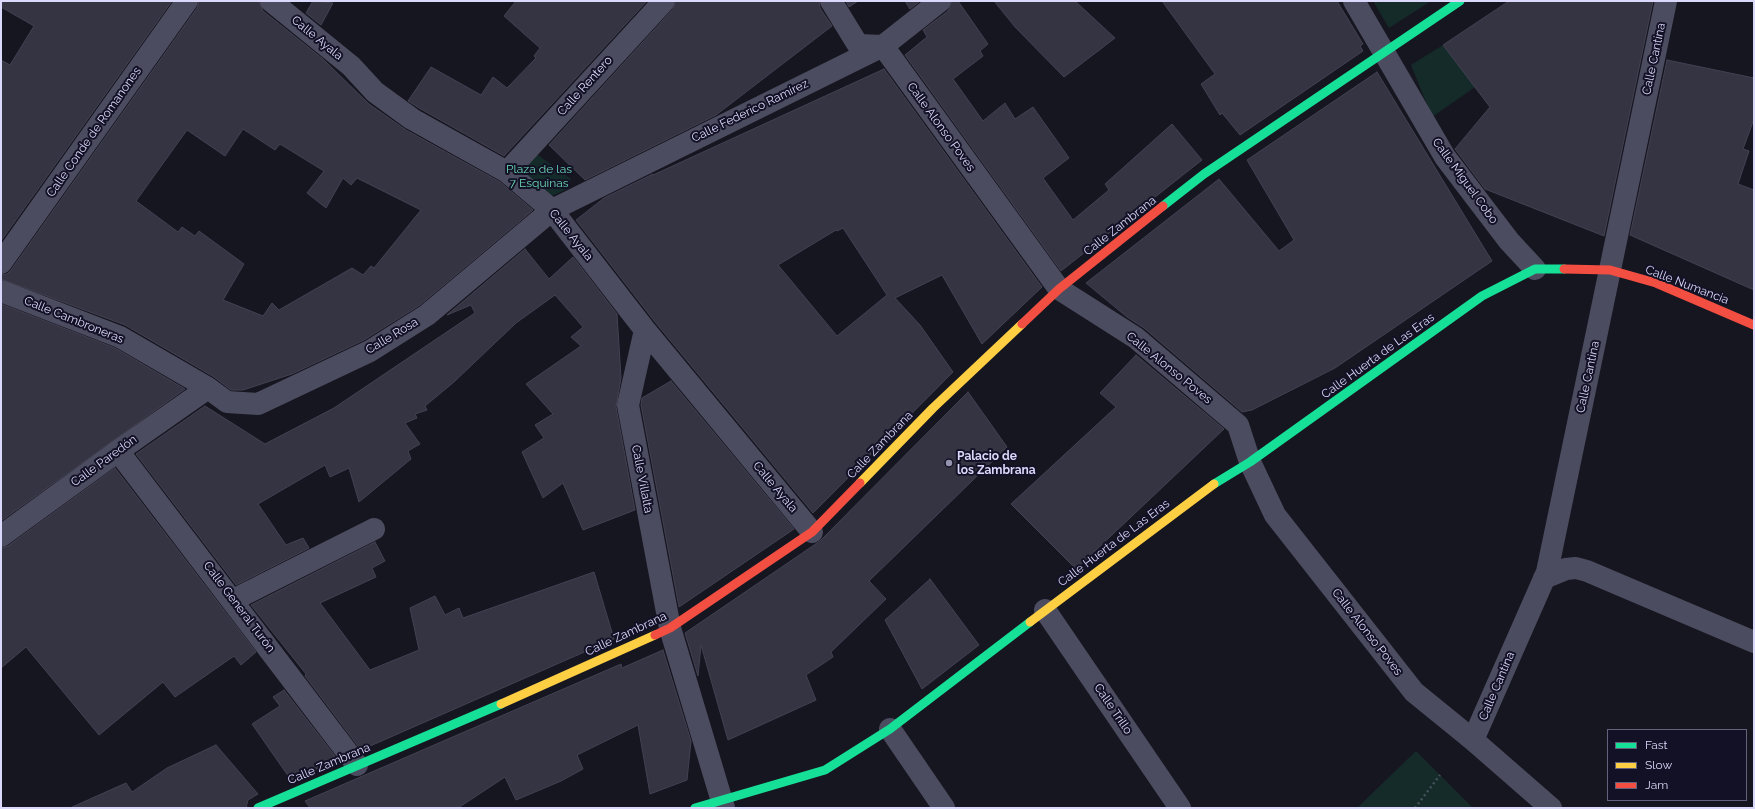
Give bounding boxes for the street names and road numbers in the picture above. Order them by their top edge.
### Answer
street label: Calle Ayala [288,13,346,63]
street label: Calle Cantina [1639,22,1669,96]
street label: Calle Rentero [555,53,615,119]
street label: Calle Conde de Romanones [44,64,144,200]
street label: Calle Federico Ramírez [689,76,811,146]
street label: Calle Alonso Poves [904,80,978,174]
street label: Calle Miguel Cobo [1429,135,1501,227]
street label: Calle Zambrana [1081,193,1159,259]
street label: Calle Ayala [546,206,596,264]
street label: Calle Numancia [1643,262,1731,308]
street label: Calle Cambroneras [22,293,126,347]
street label: Calle Huerta de Las Eras [1319,310,1437,402]
street label: Calle Rosa [363,315,421,357]
street label: Calle Alonso Poves [1123,329,1215,407]
street label: Calle Cantina [1573,340,1603,414]
street label: Calle Zambrana [844,408,916,482]
street label: Calle Paredón [68,432,140,490]
street label: Calle Villalta [628,444,656,514]
street label: Calle Ayala [750,459,800,515]
street label: Calle Huerta de Las Eras [1055,496,1173,590]
street label: Calle General Turón [200,559,278,655]
street label: Calle Alonso Poves [1329,586,1405,678]
street label: Calle Zambrana [583,609,669,659]
street label: Calle Cantina [1476,649,1518,723]
street label: Calle Trillo [1091,681,1135,737]
street label: Calle Zambrana [286,740,372,788]

